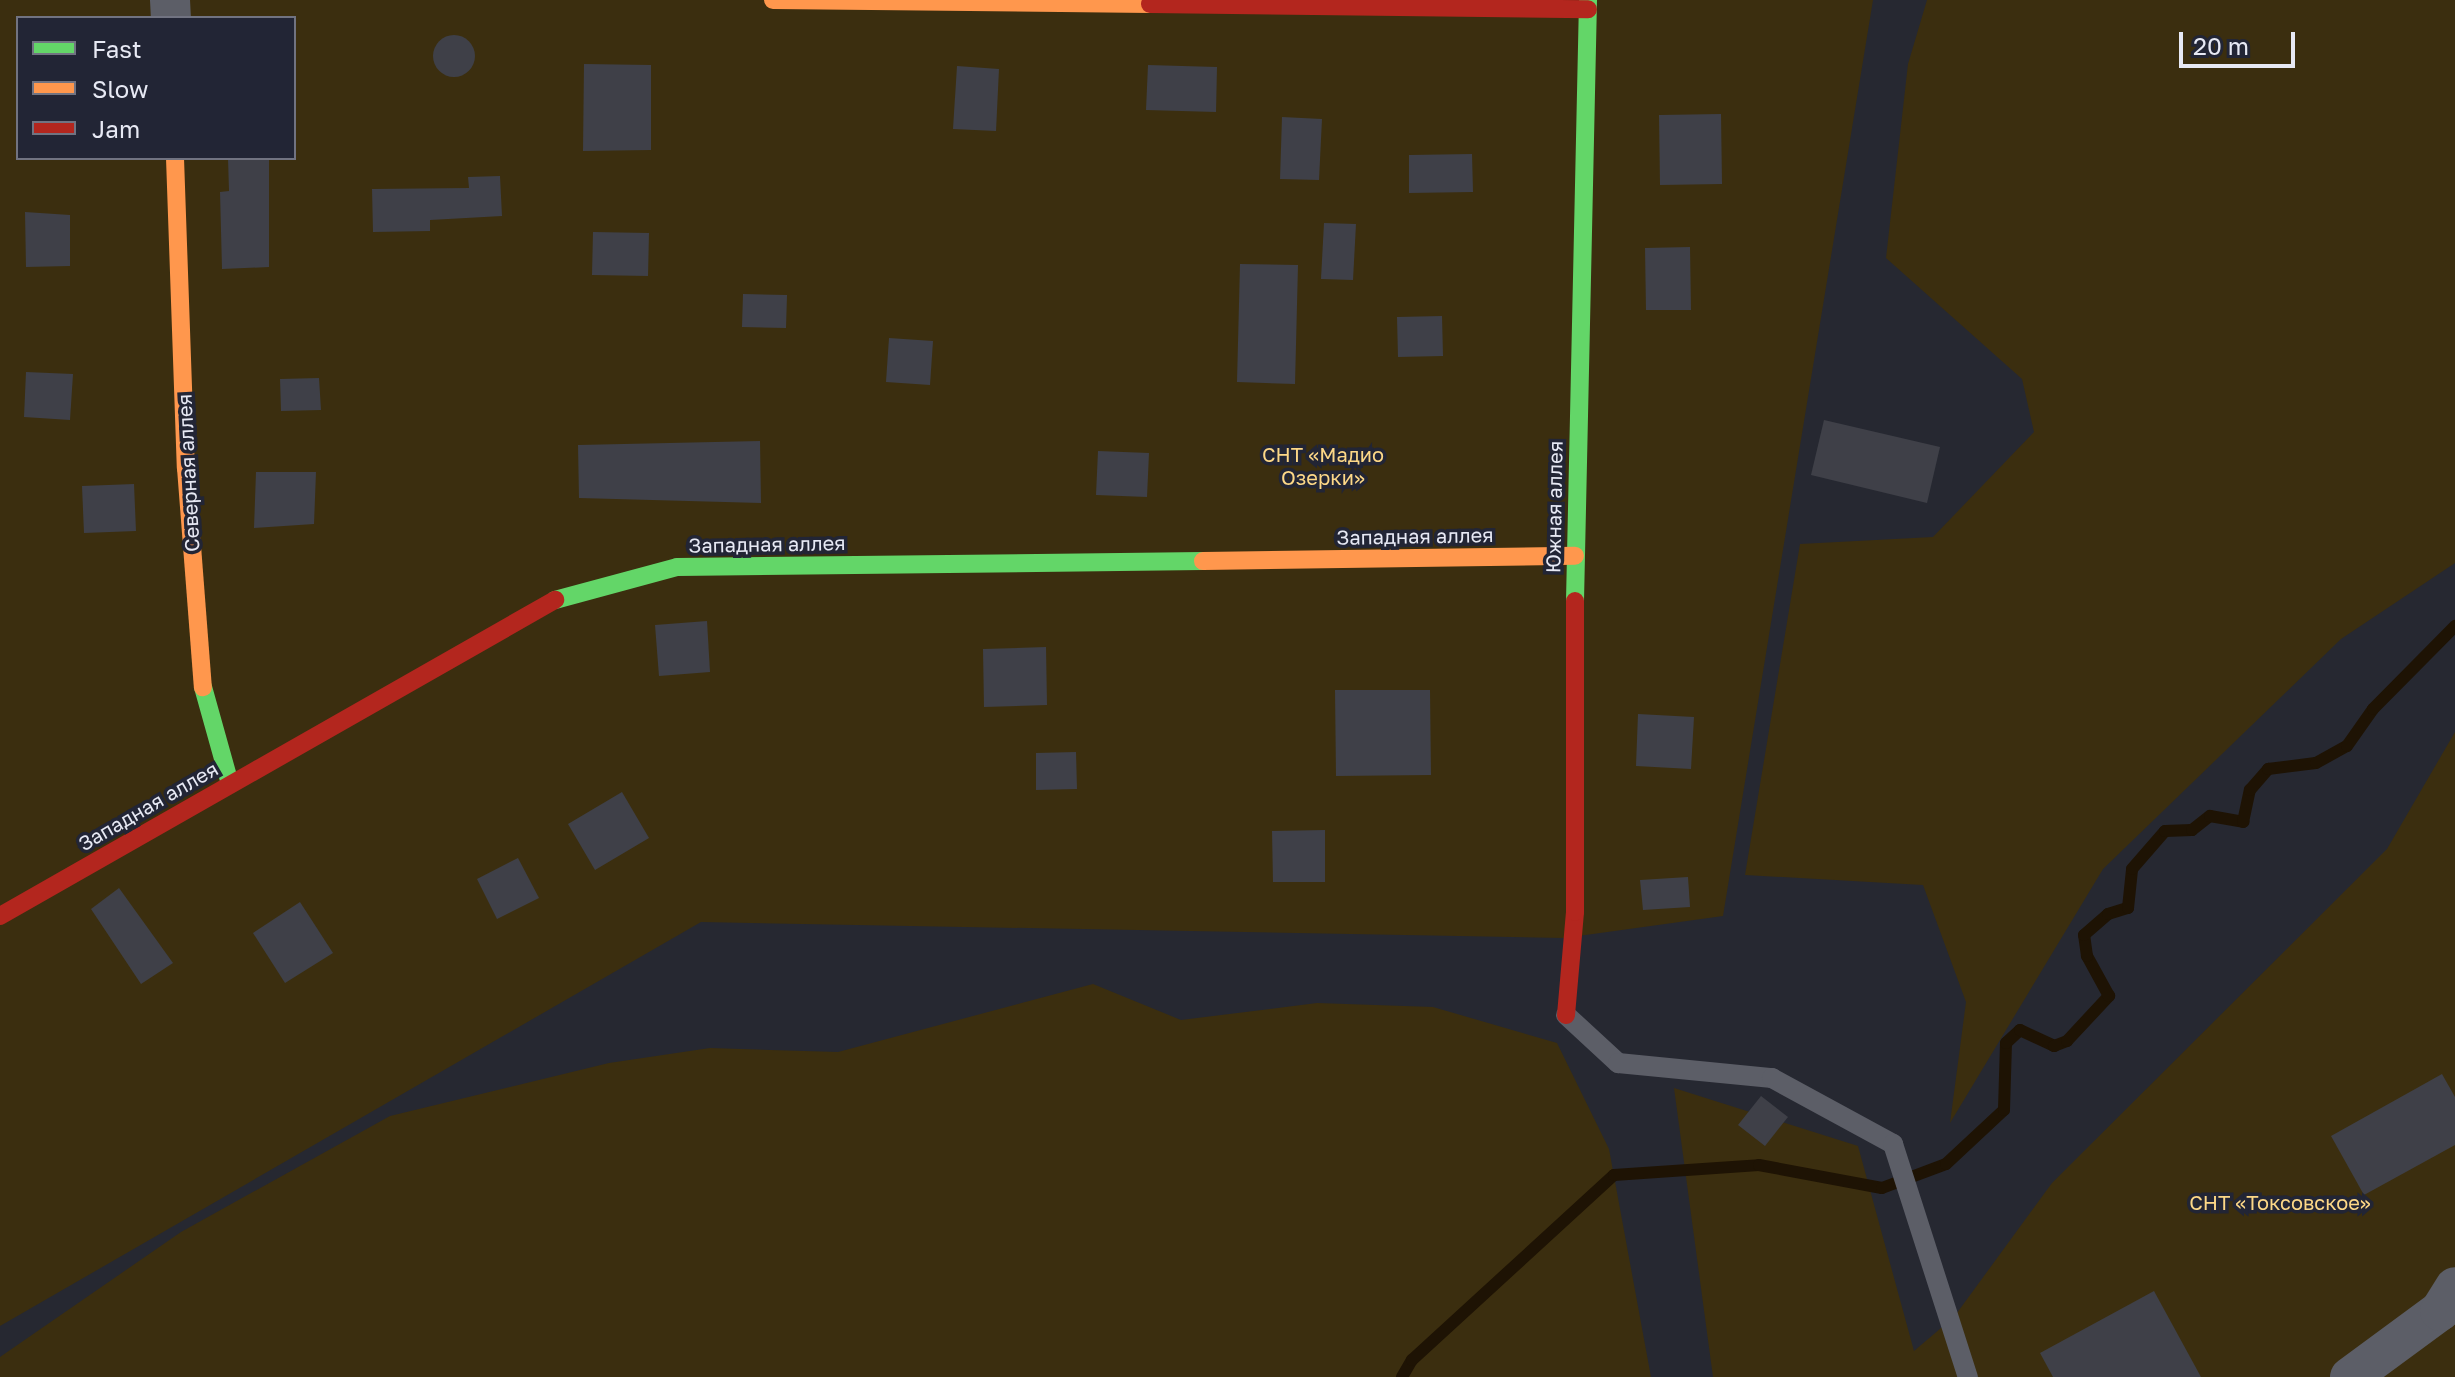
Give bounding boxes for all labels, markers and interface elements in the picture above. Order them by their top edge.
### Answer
legend [16,16,296,160]
scale bar [2183,16,2299,66]
text: 20 m [2193,31,2249,60]
text: Fast [92,34,142,63]
text: Slow [92,74,148,103]
text: Jam [92,114,140,143]
street label: Северная аллея [172,393,204,553]
street label: Южная аллея [1541,441,1567,573]
park label: СНТ «Мадио Озерки» [1262,443,1384,490]
street label: Западная аллея [1336,523,1494,549]
street label: Западная аллея [688,531,846,557]
street label: Западная аллея [74,756,222,856]
park label: СНТ «Токсовское» [2189,1190,2371,1214]

